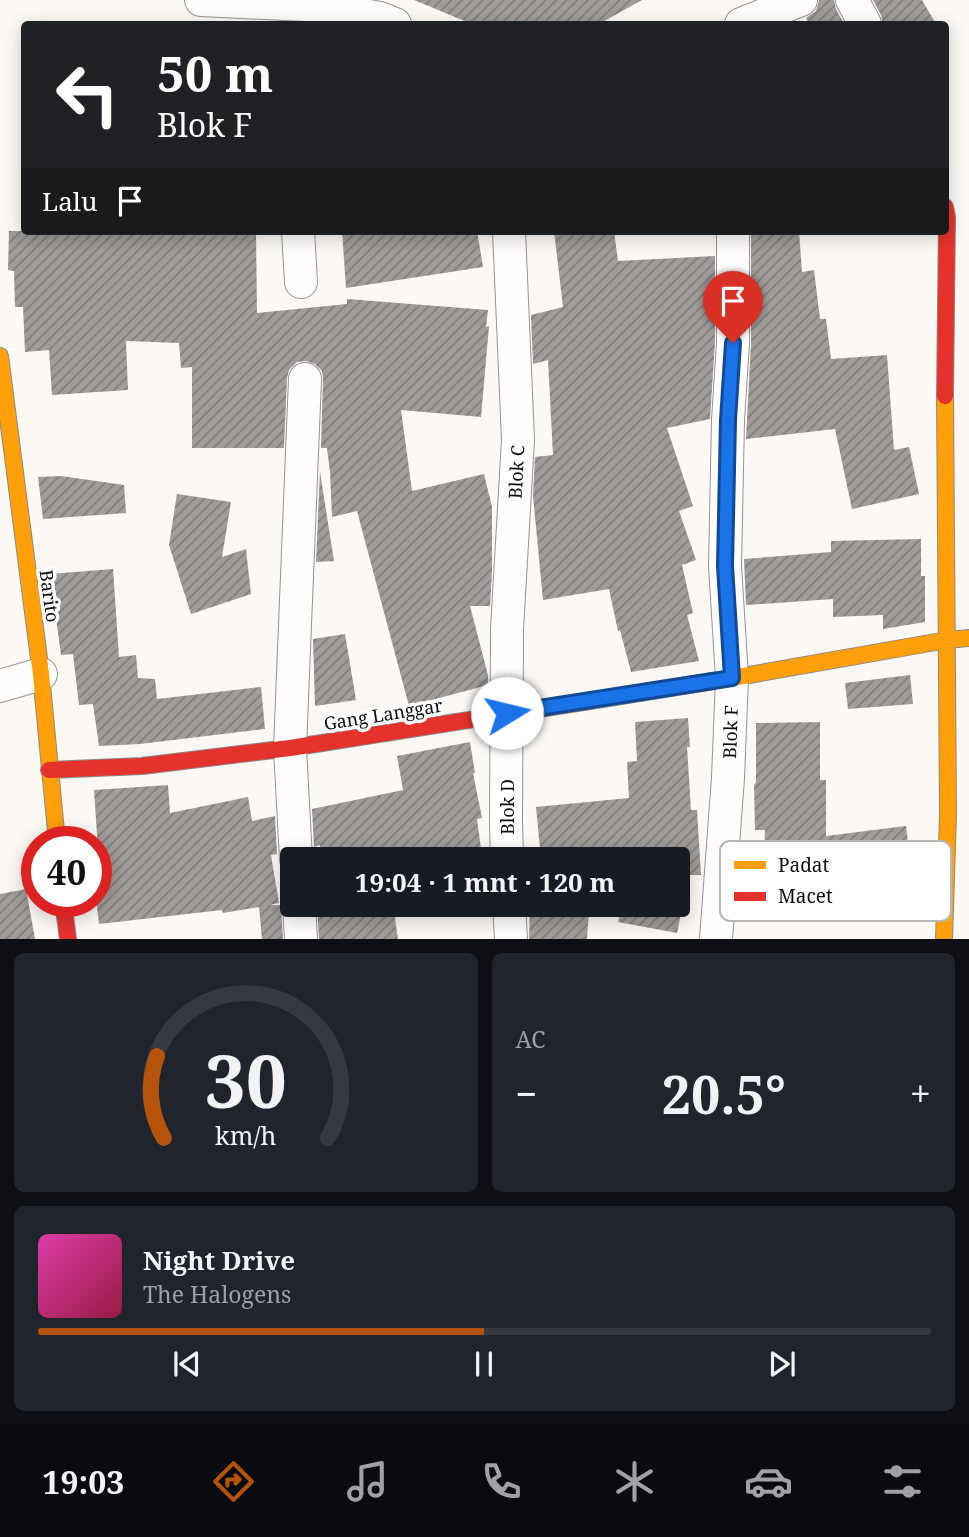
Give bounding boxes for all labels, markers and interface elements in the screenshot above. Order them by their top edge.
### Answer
text: 50 m [157,40,273,106]
icon: left [42,49,133,140]
text: Blok F [157,103,252,146]
icon: arrive [111,182,149,220]
text: Lalu [42,183,97,219]
pin [703,271,763,343]
icon: arrive [714,282,752,320]
street label: Blok C [503,444,529,500]
street label: Barito [34,568,66,624]
position arrow [470,676,544,750]
street label: Gang Langgar [322,693,445,735]
street label: Blok F [717,705,743,759]
street label: Blok D [495,779,519,835]
speed limit sign: 40 [21,826,112,917]
legend [720,841,951,921]
text: Padat [778,852,830,878]
text: 19:04 · 1 mnt · 120 m [355,864,615,900]
text: Macet [778,883,833,909]
text: AC [516,1023,545,1055]
text: 30 [205,1031,287,1130]
text: 20.5° [662,1058,786,1129]
text: − [516,1067,538,1119]
text: + [910,1067,931,1119]
text: km/h [215,1118,277,1152]
text: Night Drive [143,1242,295,1278]
text: The Halogens [143,1278,291,1310]
icon: previous [168,1345,206,1383]
icon: pause [465,1345,503,1383]
icon: next [763,1345,801,1383]
icon: directions [209,1457,258,1506]
icon: music [343,1457,392,1506]
icon: phone [477,1457,526,1506]
icon: climate [610,1457,659,1506]
icon: car [744,1457,793,1506]
icon: filters [878,1457,927,1506]
text: 19:03 [42,1460,124,1503]

